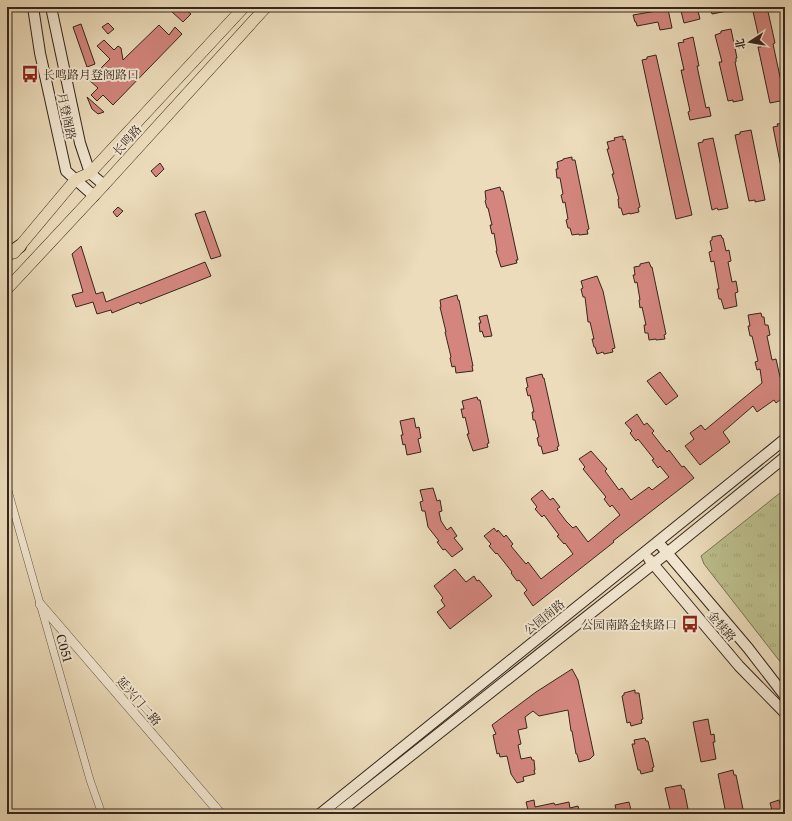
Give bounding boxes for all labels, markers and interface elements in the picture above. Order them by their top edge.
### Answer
north arrow [730,22,770,62]
text: 北 [732,37,748,51]
bus stop icon: 长鸣路月登阁路口 [20,64,40,84]
place label: 长鸣路月登阁路口 [43,67,139,82]
street label: 月登阁路 [55,91,79,141]
street label: 长鸣路 [109,122,145,158]
street label: 公园南路 [521,596,567,638]
street label: 金犊路 [705,607,739,645]
bus stop icon: 公园南路金犊路口 [680,614,700,634]
place label: 公园南路金犊路口 [581,617,677,632]
street label: C051 [53,632,75,664]
street label: 延兴门二路 [114,673,164,729]

